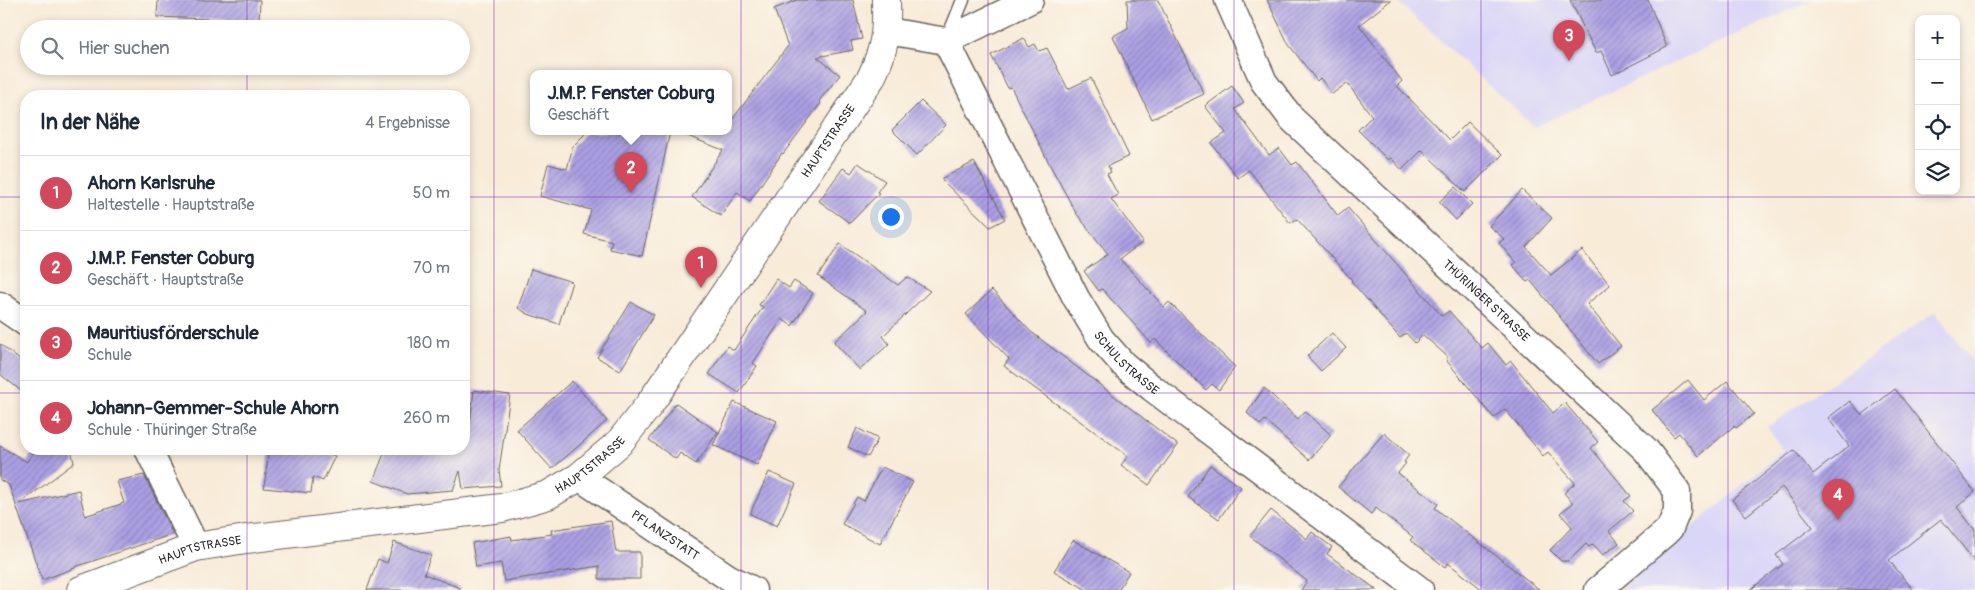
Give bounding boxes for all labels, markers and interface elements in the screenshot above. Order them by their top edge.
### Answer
map controls [1915,15,1960,195]
button: + [1915,15,1960,60]
search box [20,20,470,75]
pin: 3 [1553,20,1585,61]
icon: search [38,34,66,62]
text: Hier suchen [78,36,170,60]
button: − [1915,60,1960,105]
popup [530,70,732,135]
text: J.M.P. Fenster Coburg [547,81,715,105]
street label: HAUPTSTRASSE [798,101,858,180]
text: Geschäft [547,105,609,125]
button: locate [1915,105,1960,150]
text: In der Nähe [40,109,140,136]
text: 4 Ergebnisse [365,113,450,133]
button: layers [1915,150,1960,195]
pin: 2 [615,152,647,193]
text: Ahorn Karlsruhe [87,171,215,195]
text: 1 [53,183,59,203]
text: 50 m [413,183,450,203]
text: Haltestelle · Hauptstraße [87,195,254,215]
your location [878,204,904,230]
text: J.M.P. Fenster Coburg [87,246,254,270]
pin: 1 [685,247,717,288]
street label: THÜRINGER STRASSE [1440,257,1533,345]
text: 2 [52,258,60,278]
text: 70 m [413,258,450,278]
text: Geschäft · Hauptstraße [87,270,244,290]
text: Mauritiusförderschule [87,321,259,345]
street label: SCHULSTRASSE [1091,328,1162,398]
text: 3 [52,333,60,353]
text: 180 m [407,333,450,353]
text: Schule [87,345,132,365]
text: Johann-Gemmer-Schule Ahorn [87,396,339,420]
text: 4 [51,408,61,428]
text: 260 m [403,408,450,428]
text: Schule · Thüringer Straße [87,420,257,440]
street label: HAUPTSTRASSE [552,433,629,497]
pin: 4 [1822,479,1854,520]
street label: PFLANZSTATT [629,507,702,563]
street label: HAUPTSTRASSE [156,532,242,568]

